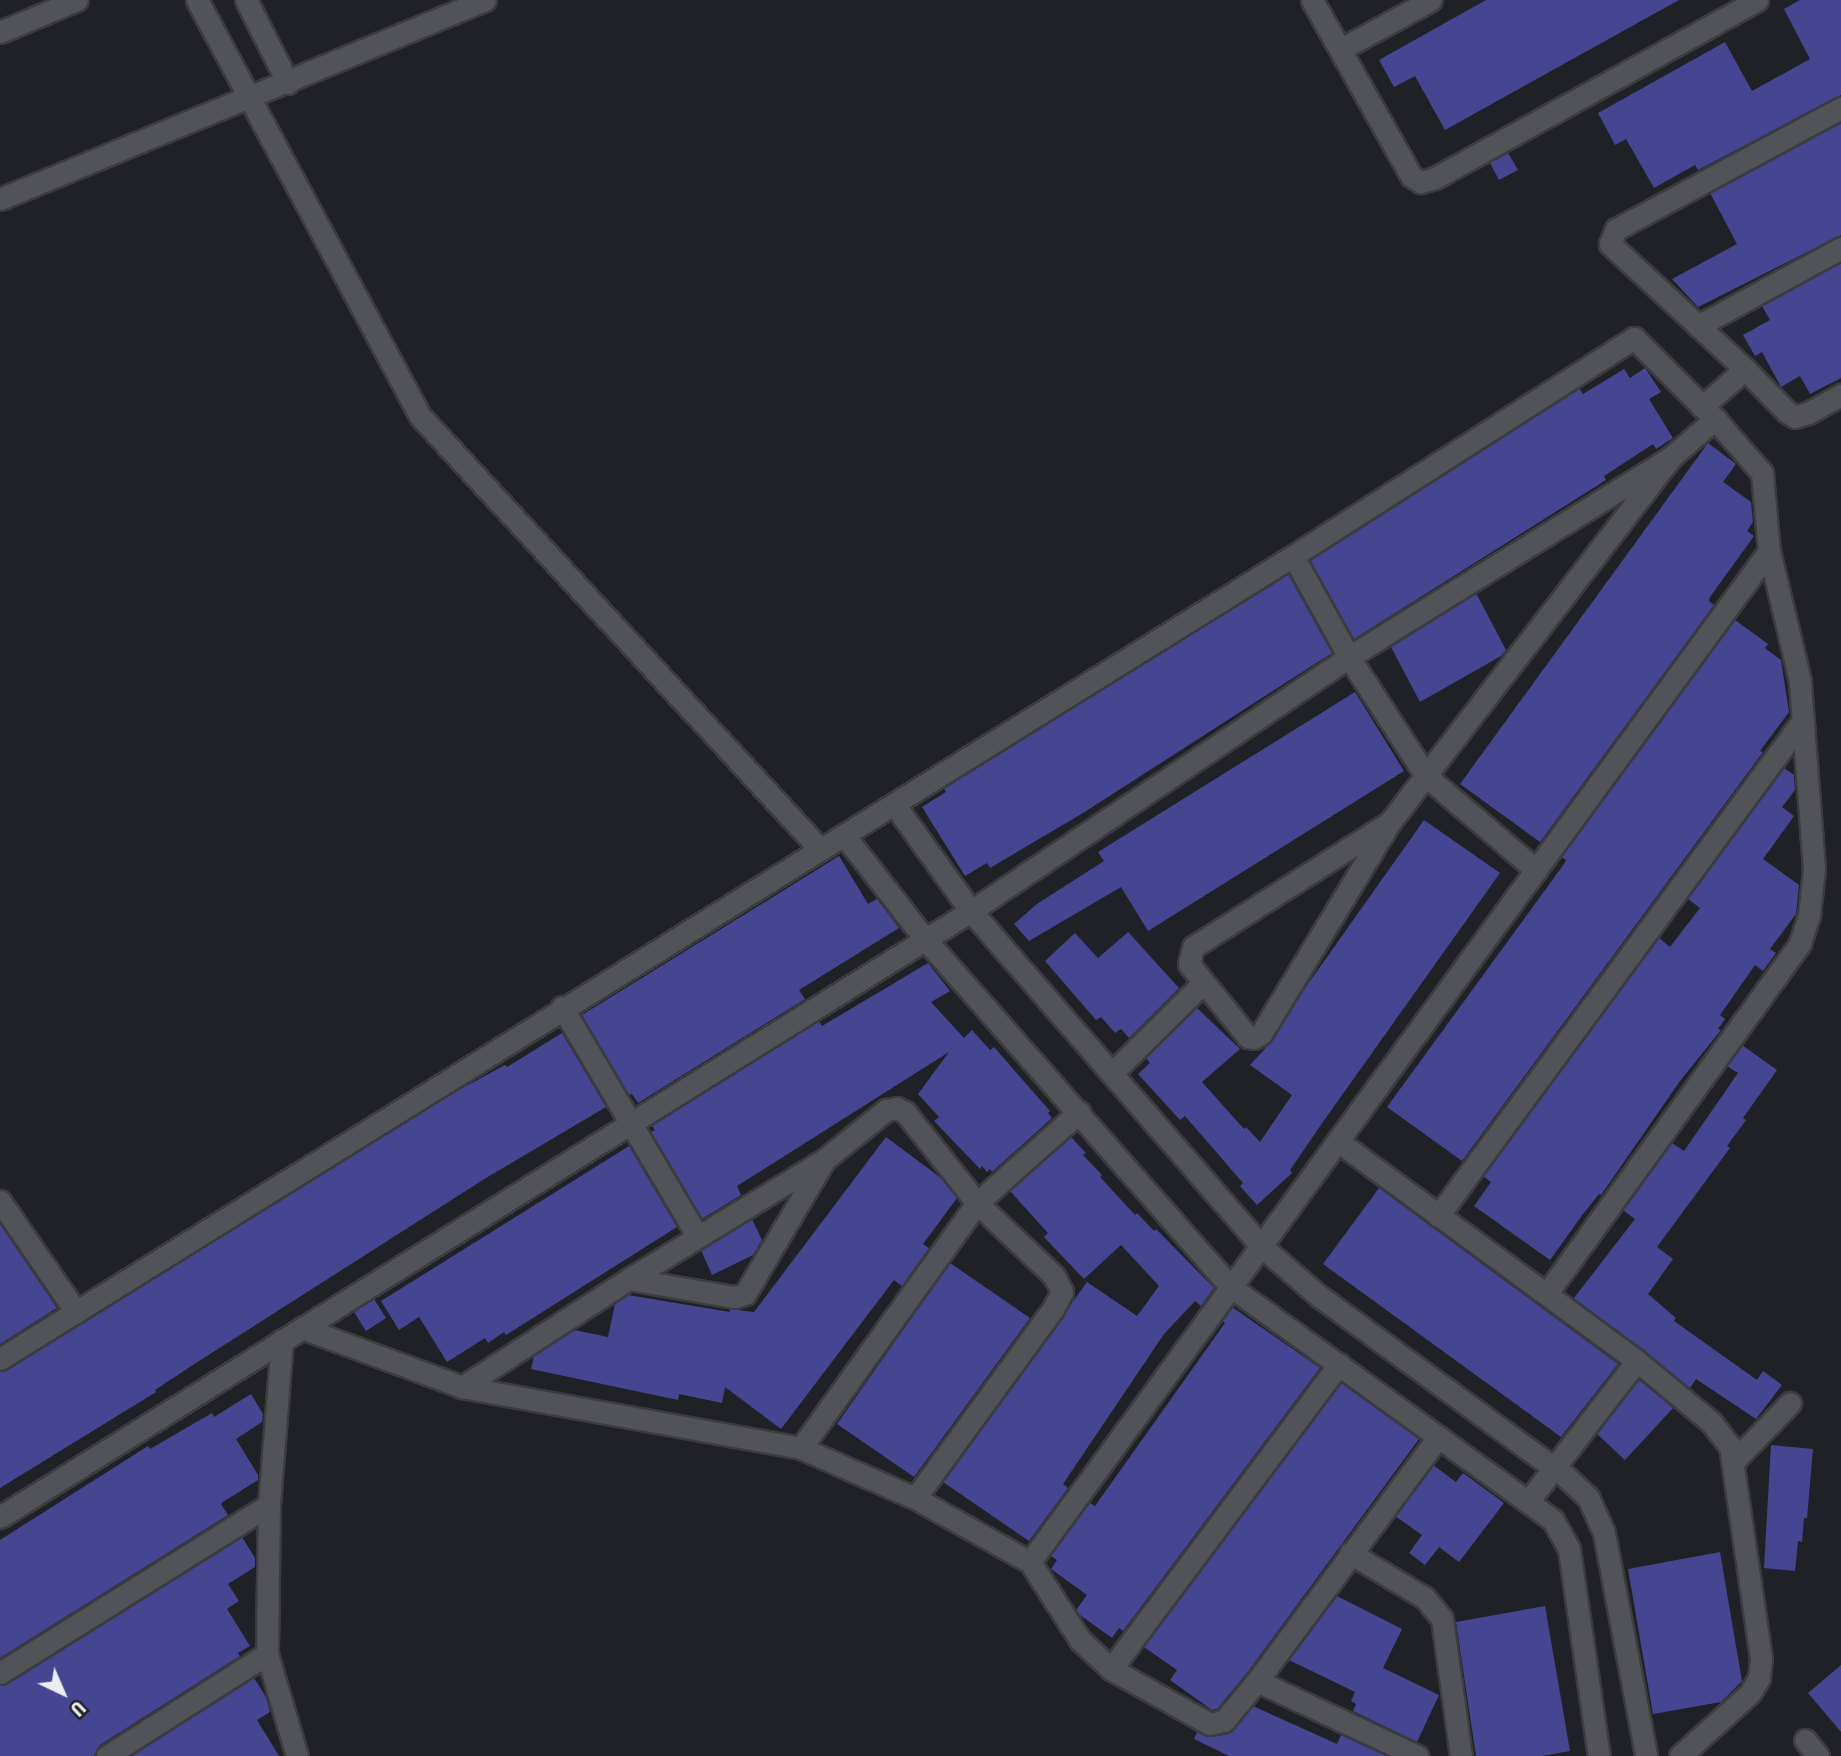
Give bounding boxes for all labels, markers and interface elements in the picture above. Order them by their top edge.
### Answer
north arrow [28,1658,98,1728]
text: U [66,1696,90,1721]

